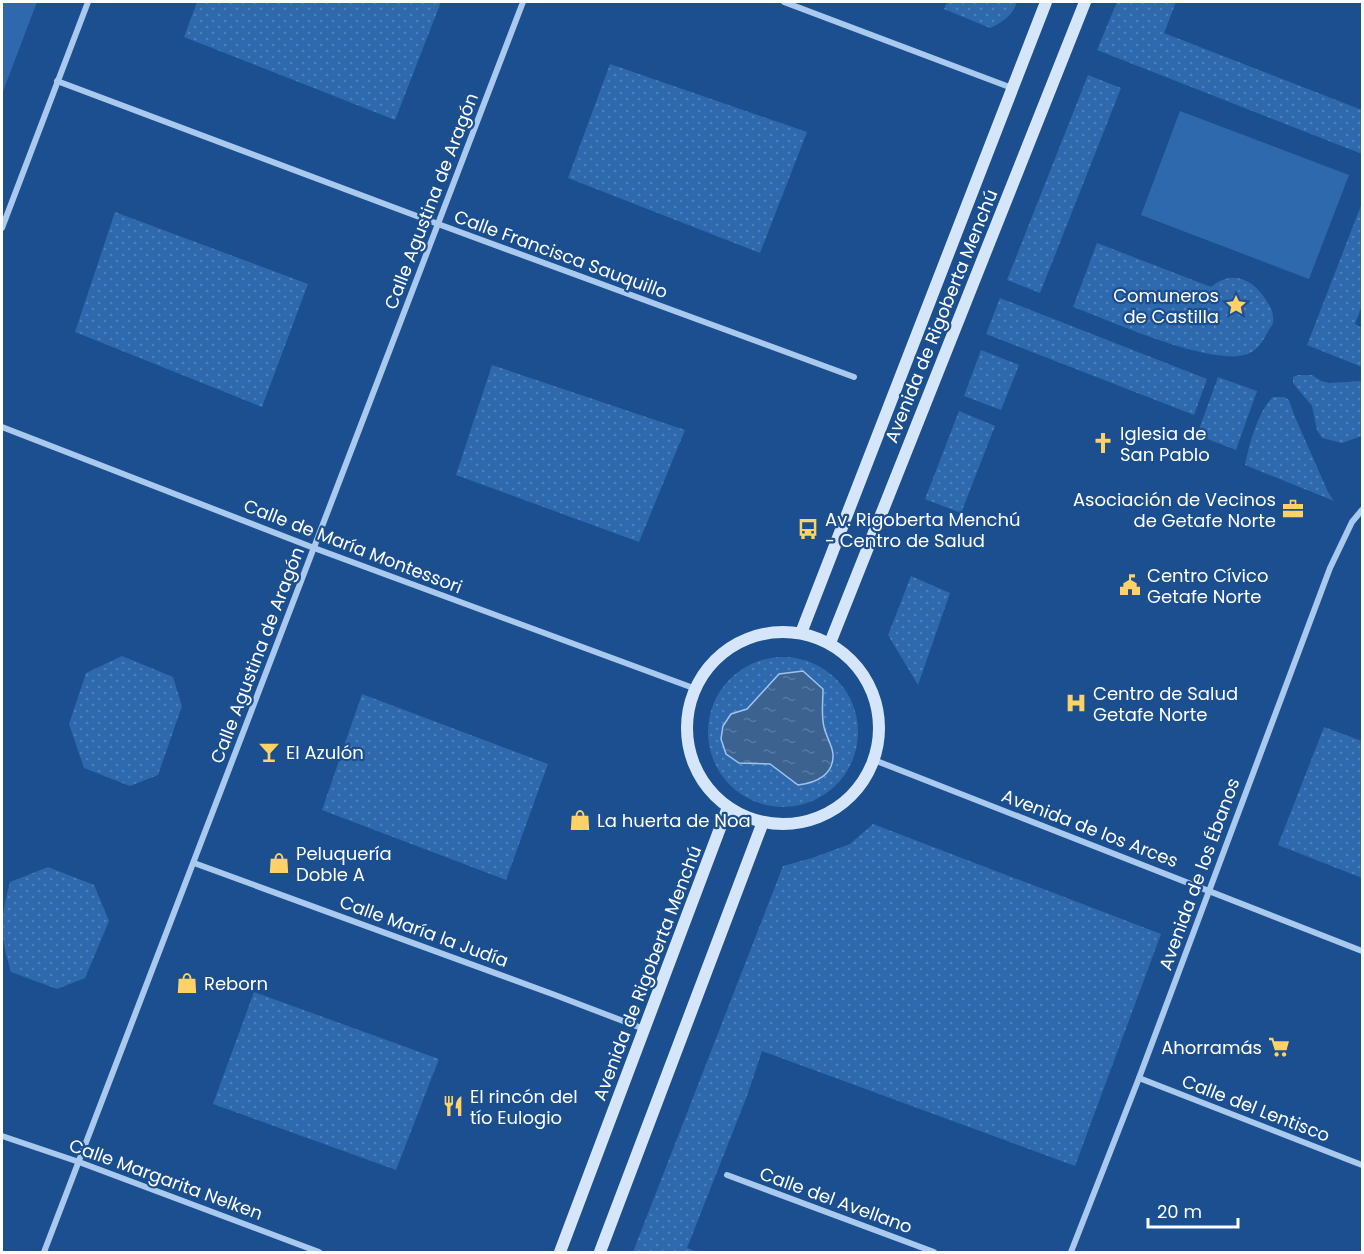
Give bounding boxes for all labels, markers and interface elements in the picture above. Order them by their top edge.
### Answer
street label: Calle Agustina de Aragón [378,89,484,313]
street label: Avenida de Rigoberta Menchú [879,186,1003,446]
street label: Calle Francisca Sauquillo [451,204,671,304]
place label: Comuneros de Castilla [1113,283,1219,329]
place icon: Comuneros de Castilla [1224,293,1248,317]
place label: Iglesia de San Pablo [1120,421,1210,467]
church icon: Iglesia de San Pablo [1091,431,1115,455]
place label: Asociación de Vecinos de Getafe Norte [1073,487,1276,533]
street label: Calle de María Montessori [240,493,466,599]
office icon: Asociación de Vecinos de Getafe Norte [1281,497,1305,521]
place label: Av. Rigoberta Menchú - Centro de Salud [825,507,1021,553]
bus stop icon: Av. Rigoberta Menchú - Centro de Salud [796,517,820,541]
street label: Calle Agustina de Aragón [204,543,310,767]
place label: Centro Cívico Getafe Norte [1147,563,1268,609]
public building icon: Centro Cívico Getafe Norte [1118,573,1142,597]
place label: Centro de Salud Getafe Norte [1093,681,1238,727]
hospital icon: Centro de Salud Getafe Norte [1064,691,1088,715]
bar icon: El Azulón [257,740,281,764]
place label: El Azulón [286,740,364,765]
street label: Avenida de los Ébanos [1153,774,1245,974]
street label: Avenida de los Arces [998,783,1182,873]
shop icon: La huerta de Noa [568,808,592,832]
place label: La huerta de Noa [597,808,751,833]
place label: Peluquería Doble A [296,841,392,887]
street label: Avenida de Rigoberta Menchú [587,842,707,1104]
shop icon: Peluquería Doble A [267,851,291,875]
street label: Calle María la Judía [336,889,512,973]
shop icon: Reborn [175,971,199,995]
place label: Reborn [204,971,268,996]
place label: Ahorramás [1161,1035,1262,1060]
supermarket icon: Ahorramás [1267,1035,1291,1059]
street label: Calle del Lentisco [1178,1068,1334,1148]
place label: El rincón del tío Eulogio [470,1084,578,1130]
restaurant icon: El rincón del tío Eulogio [441,1094,465,1118]
street label: Calle Margarita Nelken [66,1132,266,1226]
street label: Calle del Avellano [756,1161,916,1239]
scale bar [1148,1191,1238,1229]
text: 20 m [1157,1199,1202,1224]

